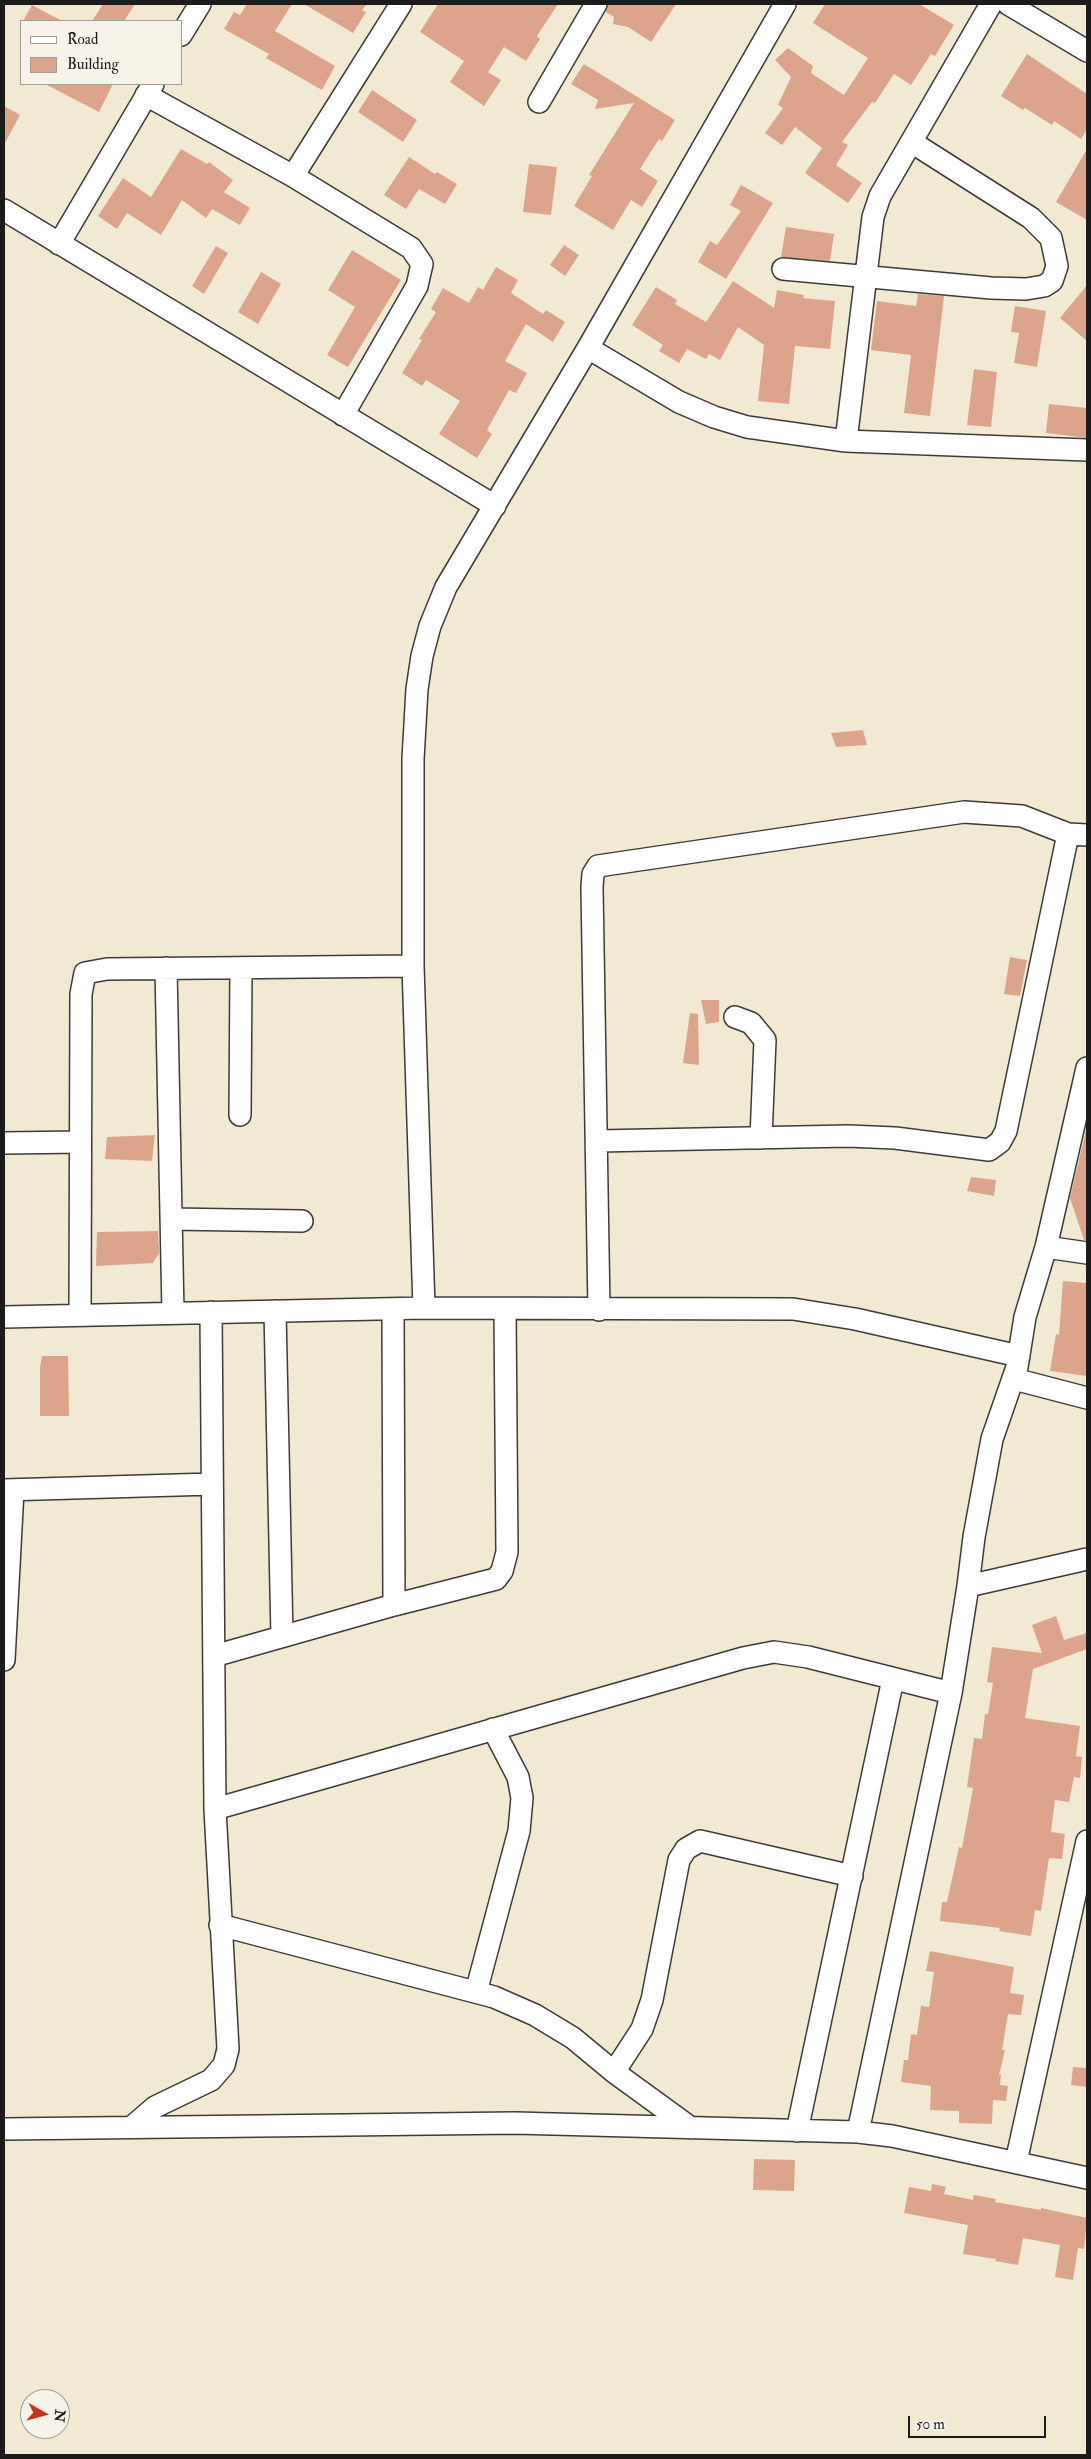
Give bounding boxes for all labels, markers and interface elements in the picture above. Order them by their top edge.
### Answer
legend [20,20,182,85]
text: Road [67,30,98,49]
text: Building [67,55,119,74]
north arrow [20,2389,70,2439]
scale bar [911,2406,1048,2438]
text: N [50,2408,69,2423]
text: 50 m [916,2415,945,2434]

